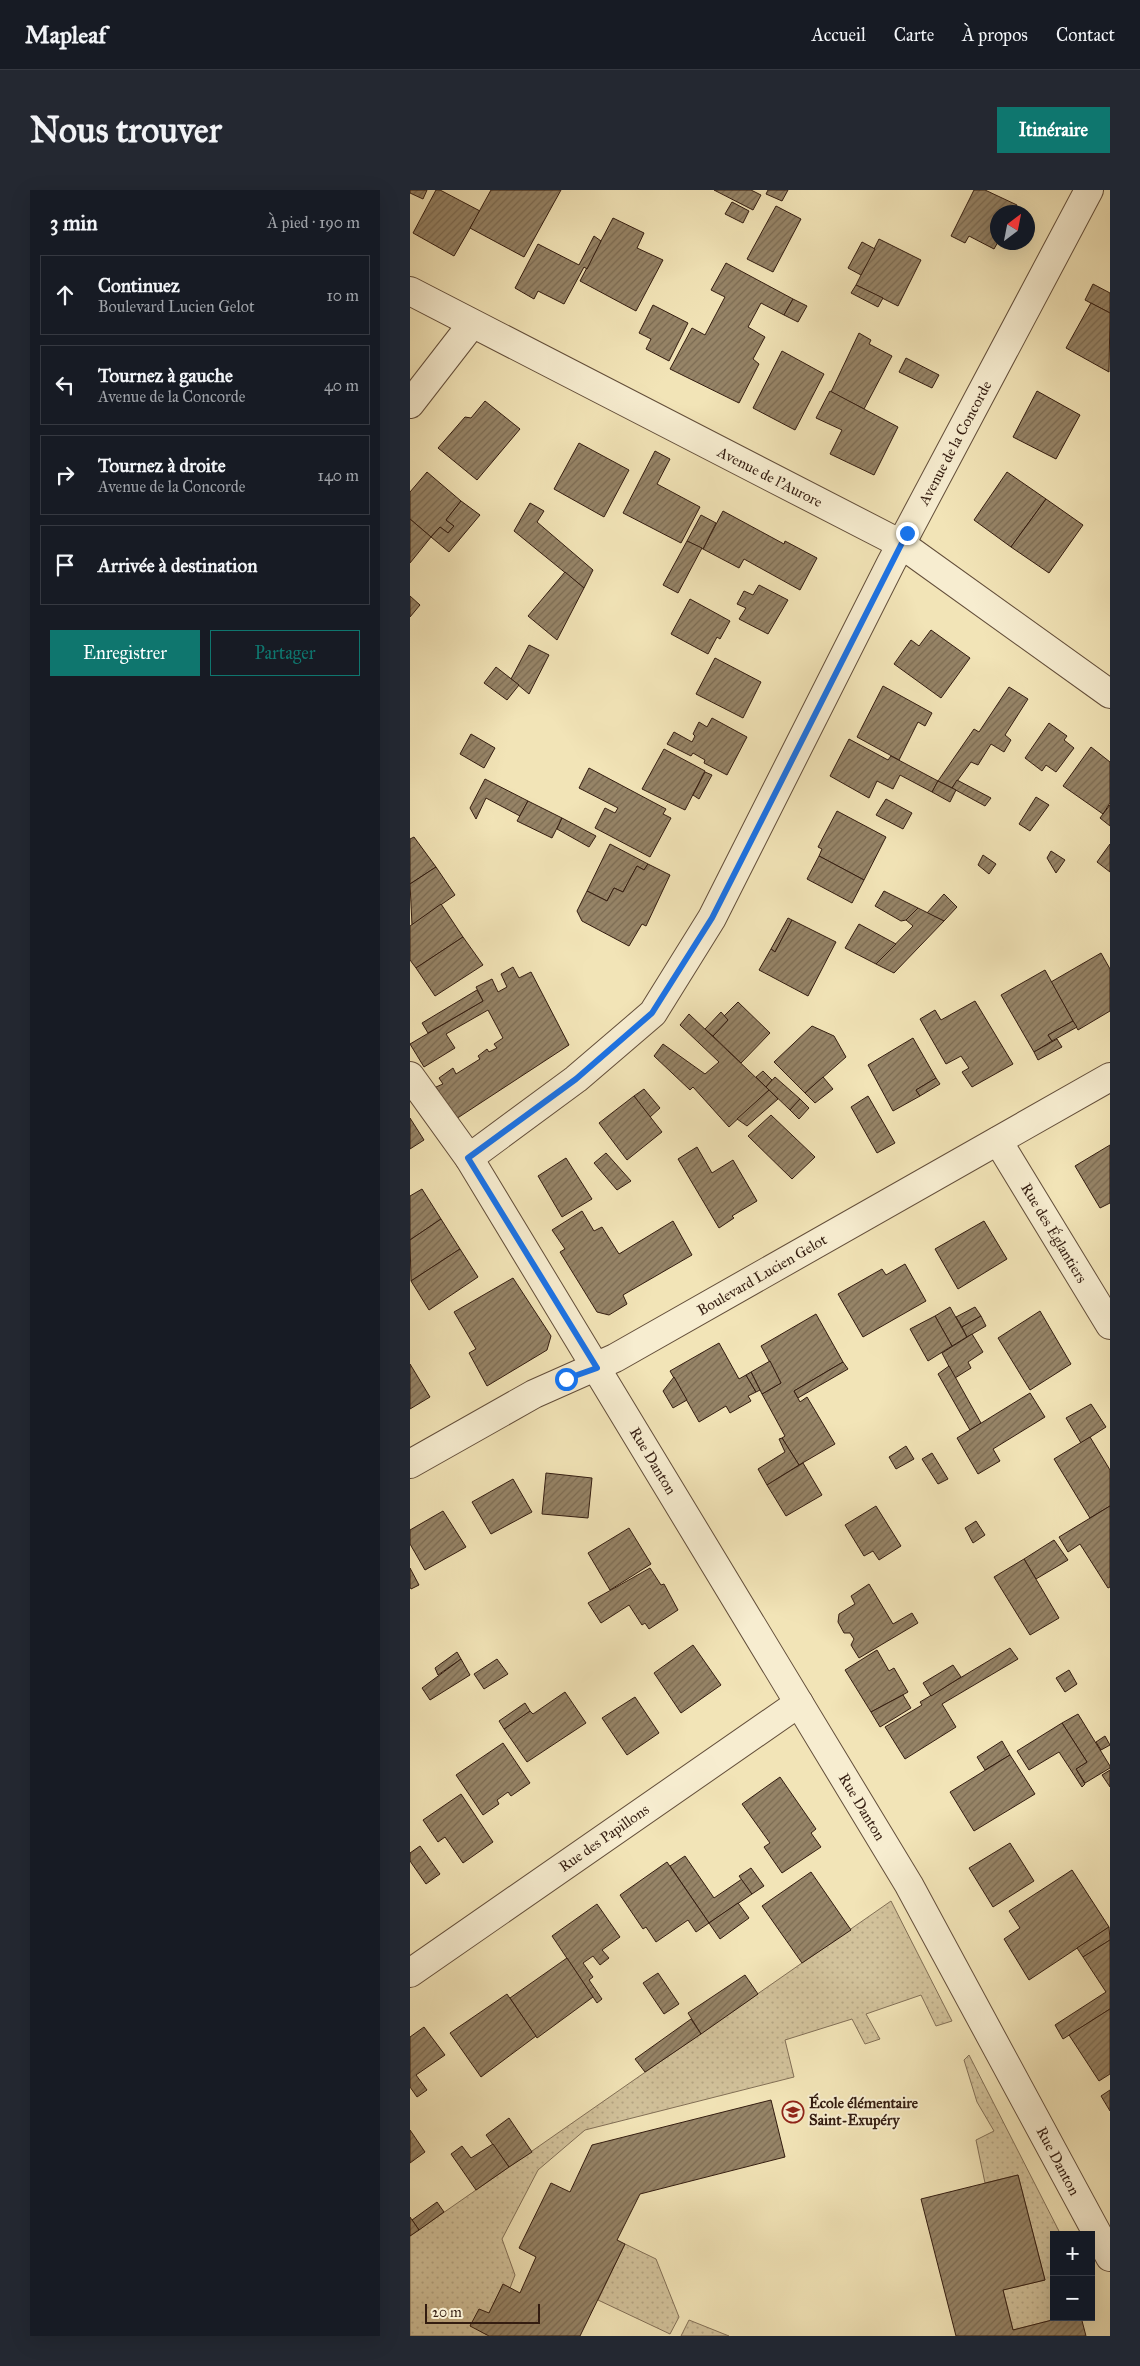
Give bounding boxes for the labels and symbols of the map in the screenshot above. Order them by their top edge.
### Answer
north arrow [990,205,1035,250]
street label: Avenue de la Concorde [914,378,995,509]
street label: Avenue de l'Aurore [714,442,825,511]
route end [896,522,919,545]
street label: Rue des Églantiers [1017,1179,1092,1286]
street label: Boulevard Lucien Gelot [694,1230,831,1320]
route start [555,1368,578,1391]
street label: Rue Danton [626,1424,680,1498]
street label: Rue Danton [835,1770,889,1844]
street label: Rue des Papillons [555,1800,653,1876]
place label: École élémentaire Saint-Exupéry [809,2093,919,2130]
school or university icon: École élémentaire Saint-Exupéry [781,2100,805,2124]
street label: Rue Danton [1032,2124,1084,2198]
scale bar [425,2301,540,2324]

